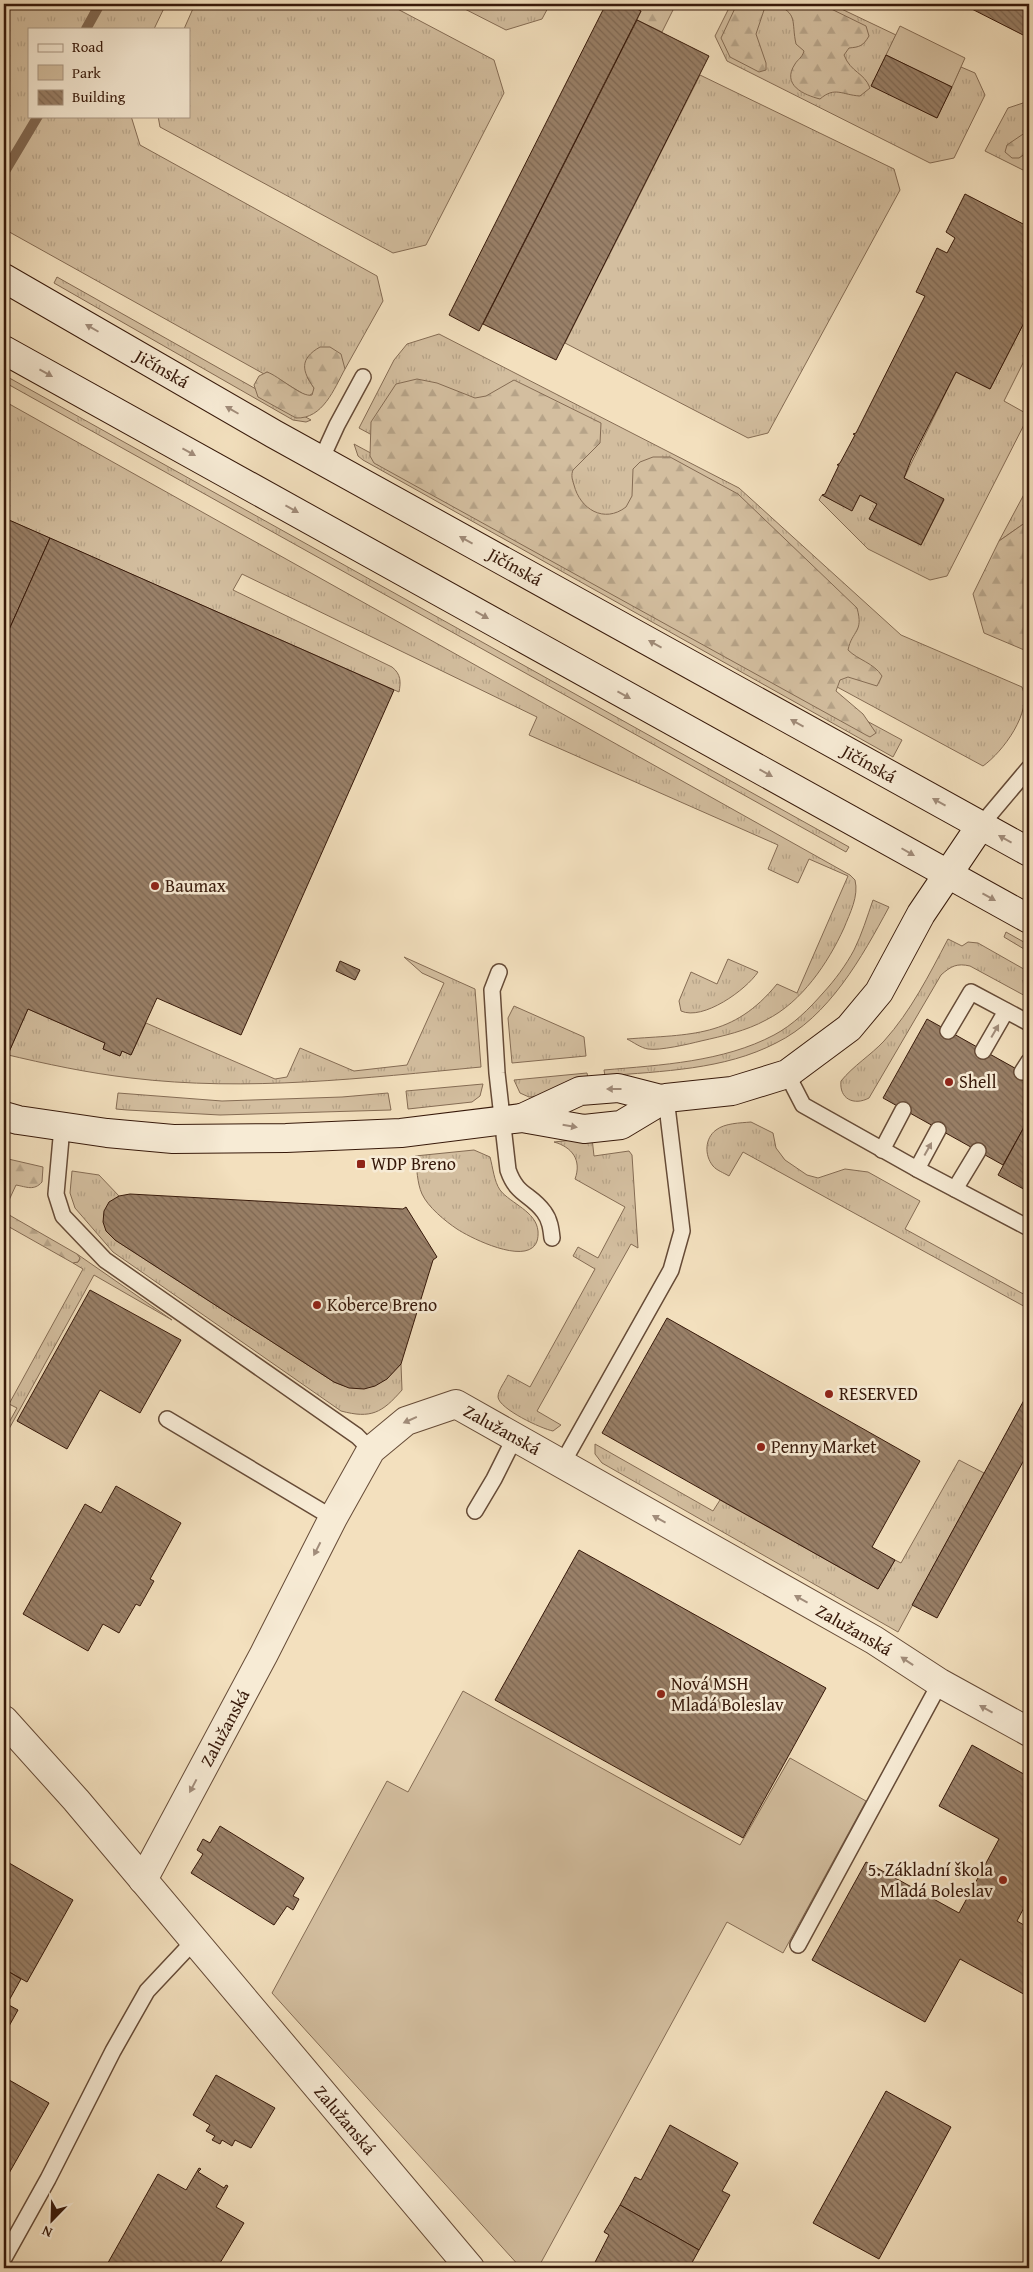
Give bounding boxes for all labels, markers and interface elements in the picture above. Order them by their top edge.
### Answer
legend [28,28,190,118]
text: Road [72,36,103,57]
text: Park [72,62,101,83]
text: Building [72,86,126,107]
one-way arrow [85,324,98,333]
street label: Jičínská [128,341,195,395]
one-way arrow [40,369,53,378]
one-way arrow [226,405,239,414]
one-way arrow [181,448,196,456]
one-way arrow [284,505,299,513]
one-way arrow [459,536,474,544]
street label: Jičínská [481,540,548,593]
one-way arrow [475,611,489,619]
one-way arrow [647,640,662,648]
one-way arrow [617,690,630,699]
one-way arrow [789,719,804,727]
street label: Jičínská [835,737,902,790]
one-way arrow [759,769,773,777]
one-way arrow [931,798,946,806]
one-way arrow [999,834,1012,843]
one-way arrow [902,847,915,856]
place label: Baumax [165,872,227,899]
marker: Baumax [149,880,161,892]
one-way arrow [981,893,996,901]
one-way arrow [990,1024,999,1038]
place label: Shell [959,1068,996,1095]
marker: Shell [943,1076,955,1088]
one-way arrow [605,1085,621,1093]
one-way arrow [563,1123,579,1131]
one-way arrow [923,1142,932,1156]
place label: WDP Breno [371,1150,456,1177]
marker: WDP Breno [355,1158,367,1170]
place label: Koberce Breno [327,1291,437,1318]
marker: Koberce Breno [311,1299,323,1311]
place label: RESERVED [839,1380,918,1407]
marker: RESERVED [823,1388,835,1400]
street label: Zalužanská [459,1397,546,1462]
one-way arrow [403,1417,417,1425]
place label: Penny Market [771,1433,877,1460]
marker: Penny Market [755,1441,767,1453]
one-way arrow [652,1515,667,1523]
one-way arrow [313,1542,321,1556]
one-way arrow [794,1594,808,1603]
street label: Zalužanská [811,1597,898,1663]
one-way arrow [900,1656,914,1666]
place label: Nová MSH Mladá Boleslav [671,1670,784,1718]
street label: Zalužanská [193,1684,256,1771]
marker: Nová MSH Mladá Boleslav [655,1688,667,1700]
one-way arrow [979,1705,994,1713]
one-way arrow [189,1779,197,1794]
place label: 5. Základní škola Mladá Boleslav [868,1856,993,1904]
marker: 5. Základní škola Mladá Boleslav [997,1874,1009,1886]
street label: Zalužanská [308,2079,383,2161]
north arrow [28,2194,78,2244]
text: N [38,2221,55,2243]

